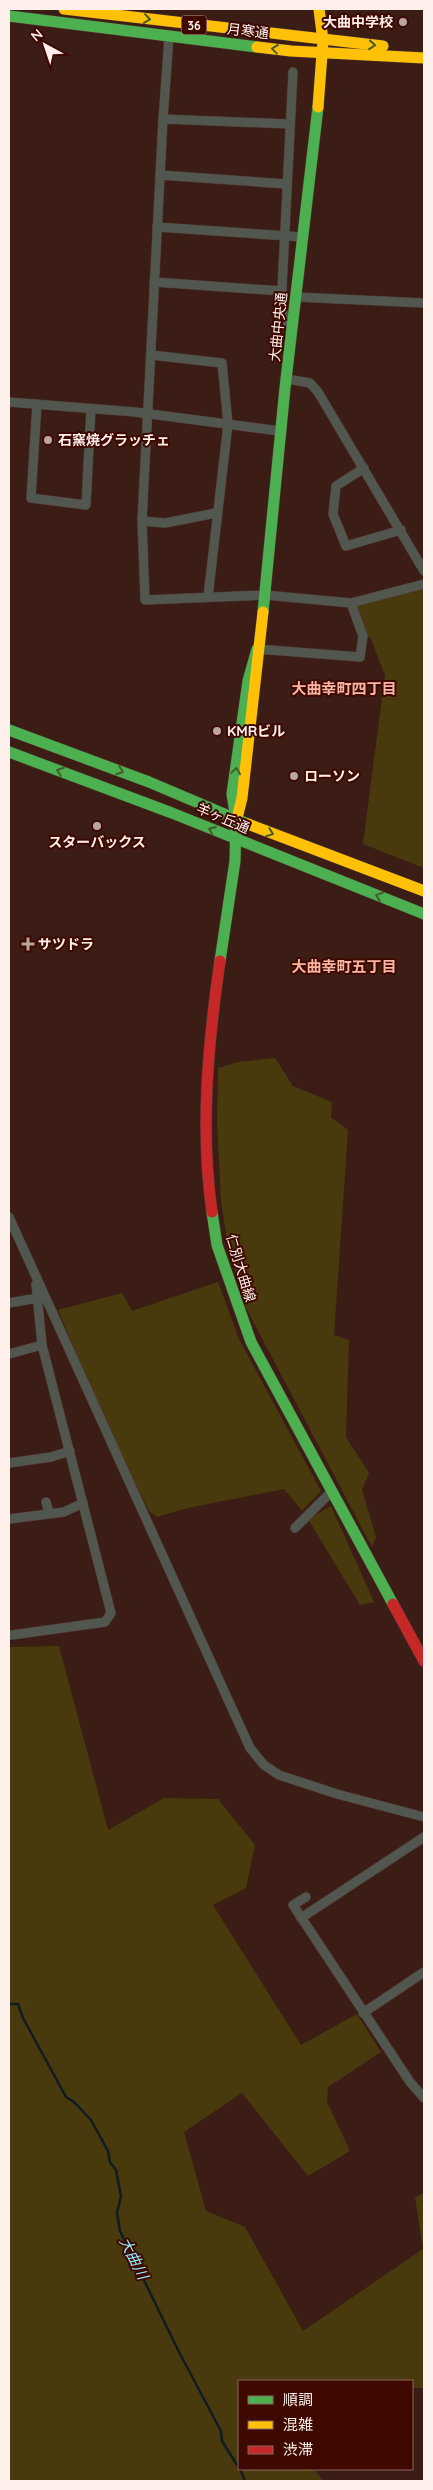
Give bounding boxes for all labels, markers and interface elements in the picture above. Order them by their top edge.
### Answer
place label: 大曲中学校 [323,13,393,31]
one-way arrow [143,14,152,24]
road number: 36 [182,16,206,34]
marker: 大曲中学校 [397,16,409,28]
north arrow [20,20,70,70]
street label: 月寒通 [226,20,270,42]
text: N [27,25,46,45]
one-way arrow [368,39,376,50]
one-way arrow [270,44,278,55]
street label: 大曲中央通 [265,291,291,363]
place label: 石窯焼グラッチェ [58,431,170,449]
marker: 石窯焼グラッチェ [42,434,54,446]
district label: 大曲幸町四丁目 [291,679,397,698]
place label: KMRビル [227,722,285,740]
marker: KMRビル [211,725,223,737]
one-way arrow [115,765,124,775]
one-way arrow [56,767,65,777]
one-way arrow [230,767,240,775]
place label: ローソン [304,767,360,785]
marker: ローソン [288,770,300,782]
street label: 羊ヶ丘通 [194,799,252,837]
marker: スターバックス [91,820,103,832]
one-way arrow [208,825,217,836]
one-way arrow [266,827,274,837]
place label: スターバックス [48,833,146,851]
one-way arrow [375,892,384,902]
place label: サツドラ [38,935,94,953]
marker: サツドラ [22,938,34,950]
district label: 大曲幸町五丁目 [291,957,397,976]
street label: 仁別大曲線 [222,1232,260,1304]
water label: 大曲川 [115,2234,154,2284]
legend [238,2380,413,2470]
text: 順調 [283,2390,313,2409]
text: 混雑 [283,2415,313,2434]
text: 渋滞 [283,2440,313,2459]

